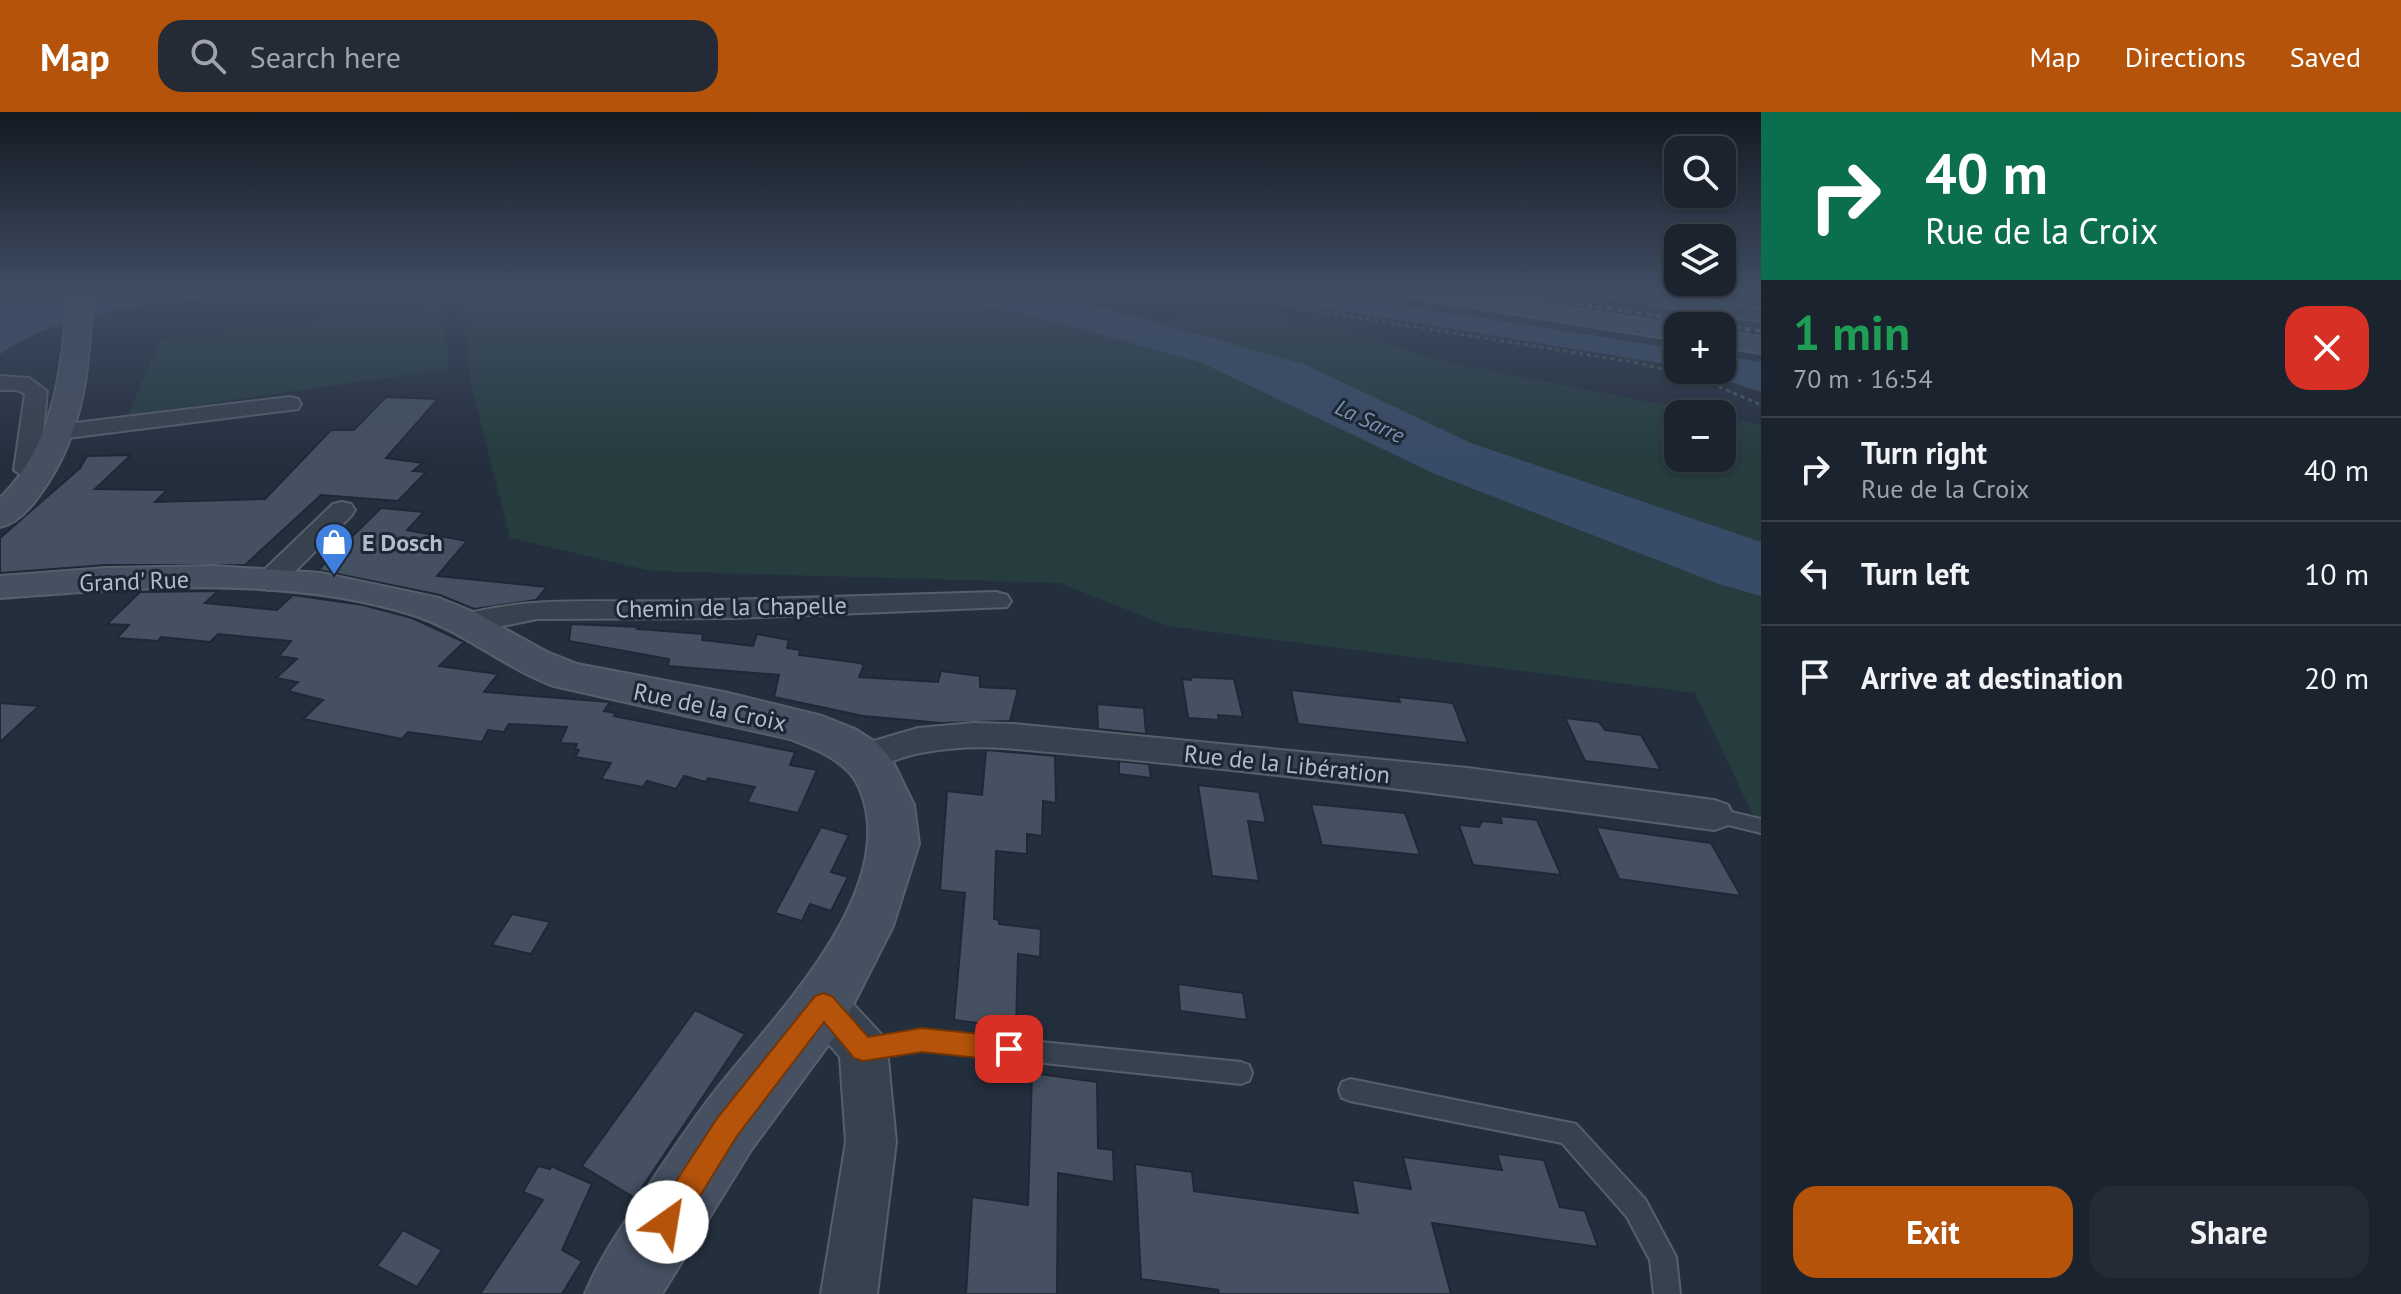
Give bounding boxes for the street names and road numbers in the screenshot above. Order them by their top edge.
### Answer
street label: Grand' Rue [79,564,189,598]
street label: Chemin de la Chapelle [615,589,847,625]
street label: Rue de la Croix [631,676,789,738]
street label: Rue de la Libération [1182,738,1392,790]

